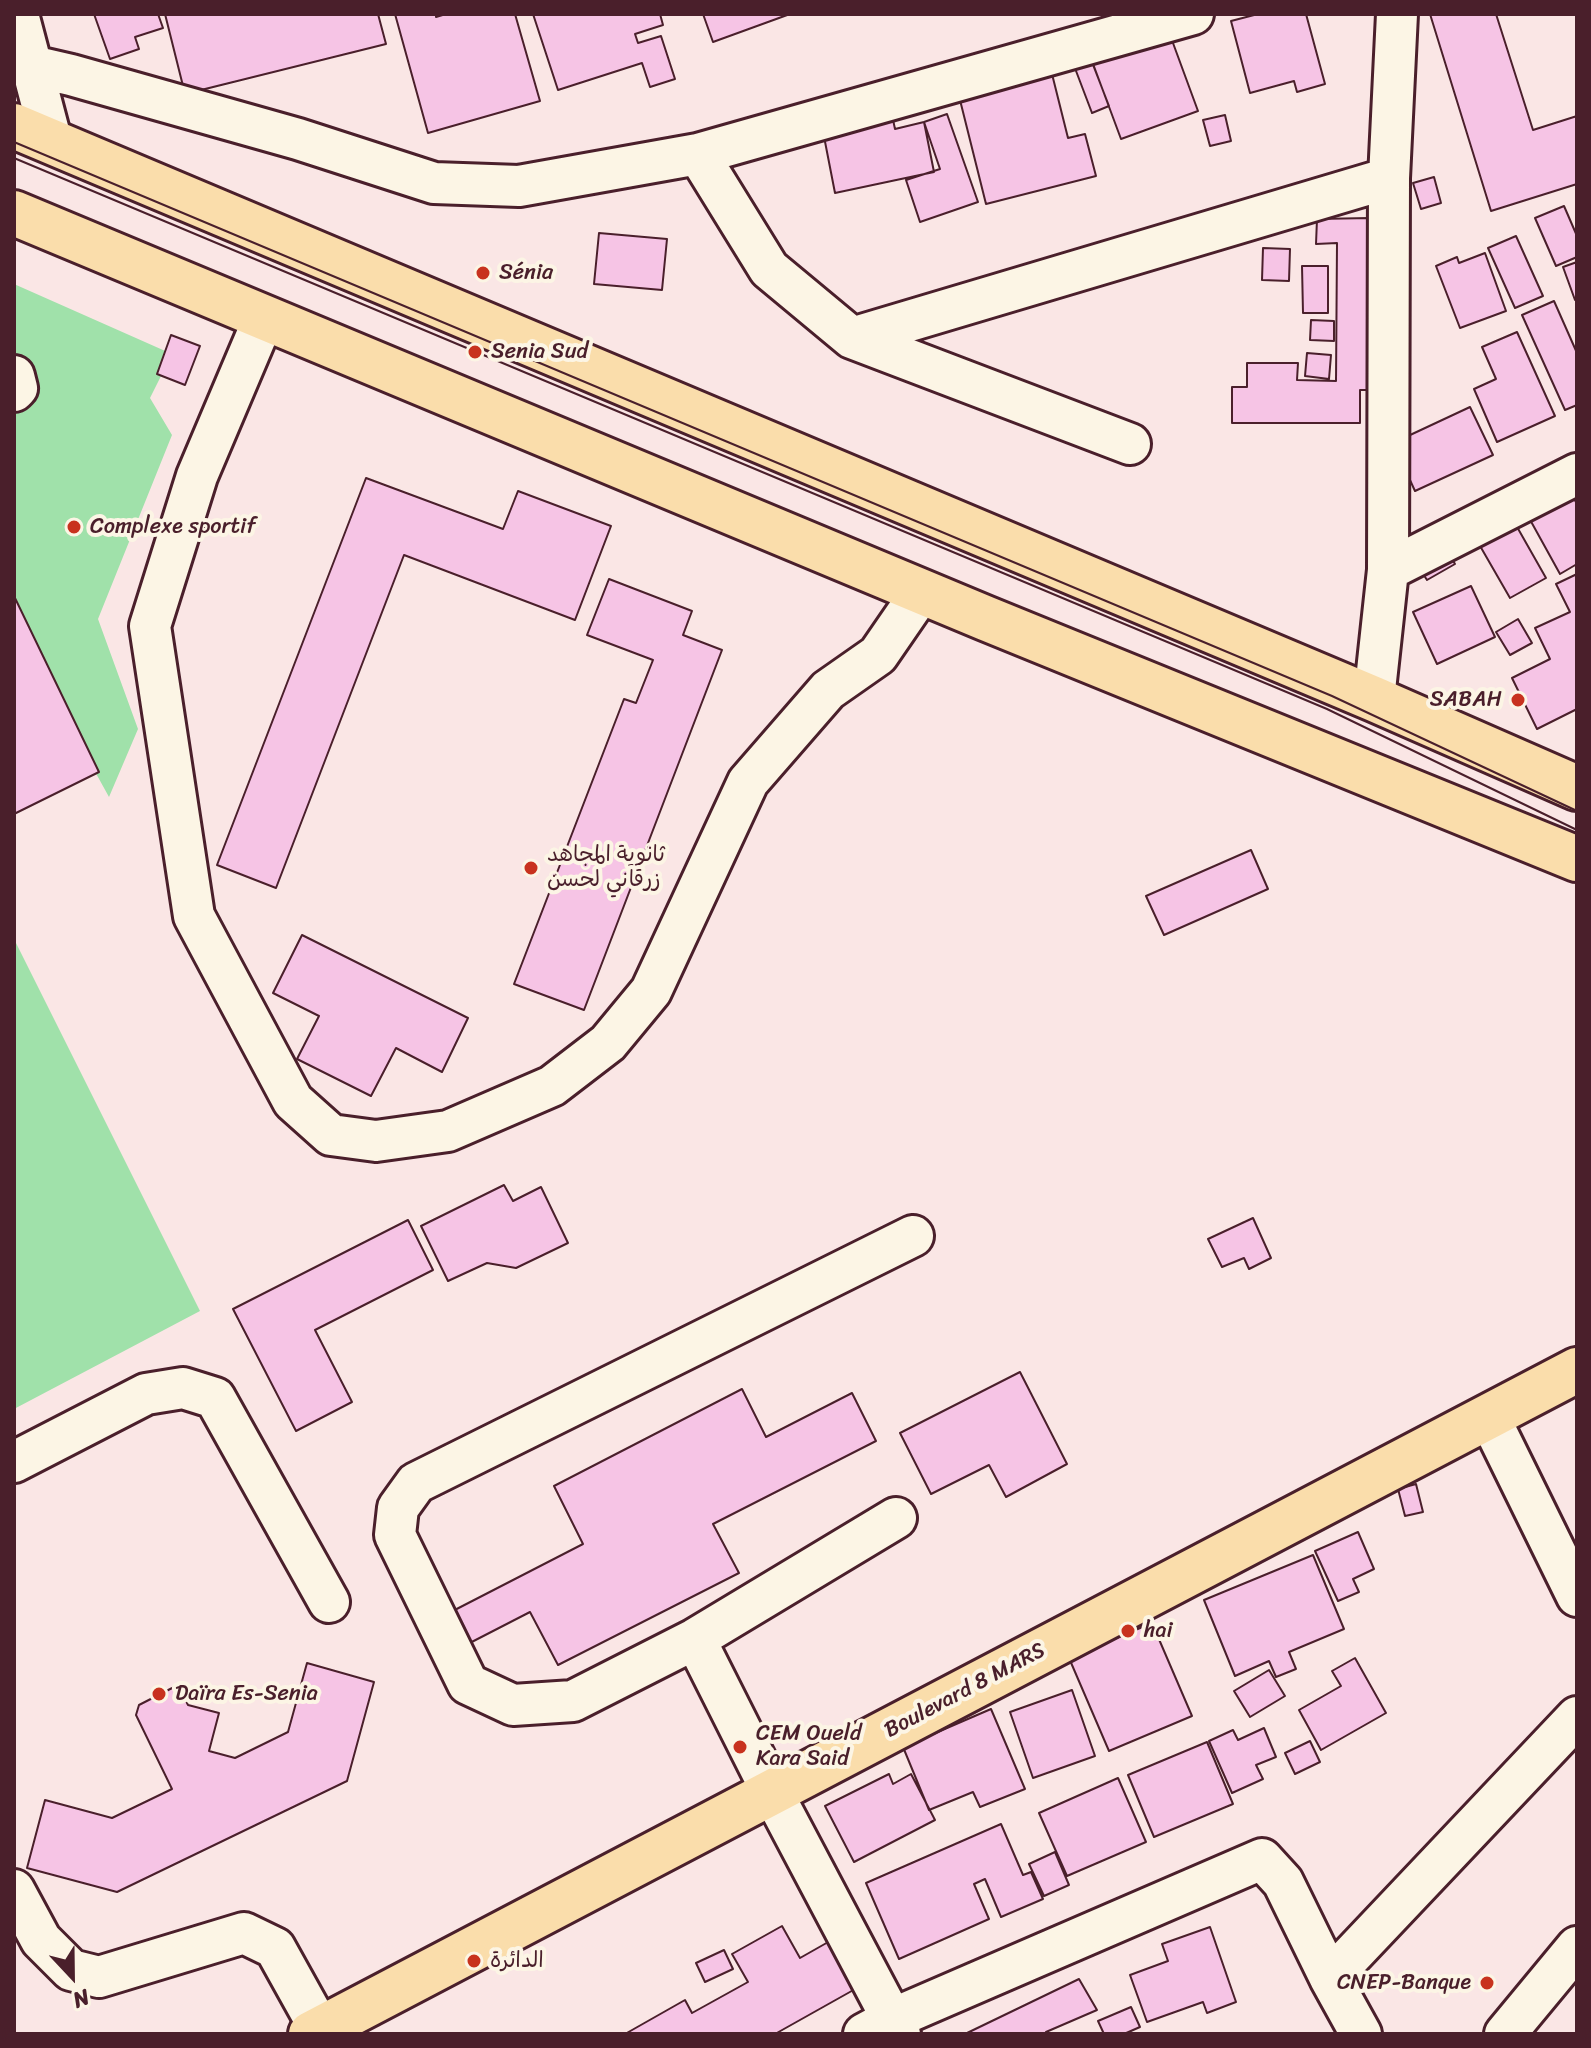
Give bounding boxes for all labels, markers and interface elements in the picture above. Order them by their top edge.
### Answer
place label: Sénia [499,260,553,286]
marker: Sénia [474,264,492,282]
place label: Senia Sud [491,339,588,365]
marker: Senia Sud [466,343,484,361]
place label: Complexe sportif [90,514,256,540]
marker: Complexe sportif [65,518,83,536]
place label: SABAH [1430,687,1502,713]
marker: SABAH [1509,691,1527,709]
place label: ثانوية المجاهد زرقاني لحسن [547,842,665,894]
marker: ثانوية المجاهد زرقاني لحسن [522,859,540,877]
place label: hai [1144,1618,1173,1644]
marker: hai [1119,1622,1137,1640]
street label: Boulevard 8 MARS [880,1638,1050,1744]
place label: Daïra Es-Senia [175,1681,318,1707]
marker: Daïra Es-Senia [150,1685,168,1703]
place label: CEM Oueld Kara Said [756,1721,862,1772]
marker: CEM Oueld Kara Said [731,1738,749,1756]
north arrow [32,1936,112,2016]
place label: الدائرة [490,1948,544,1974]
marker: الدائرة [465,1952,483,1970]
place label: CNEP-Banque [1337,1970,1471,1996]
marker: CNEP-Banque [1478,1974,1496,1992]
text: N [67,1978,96,2020]

